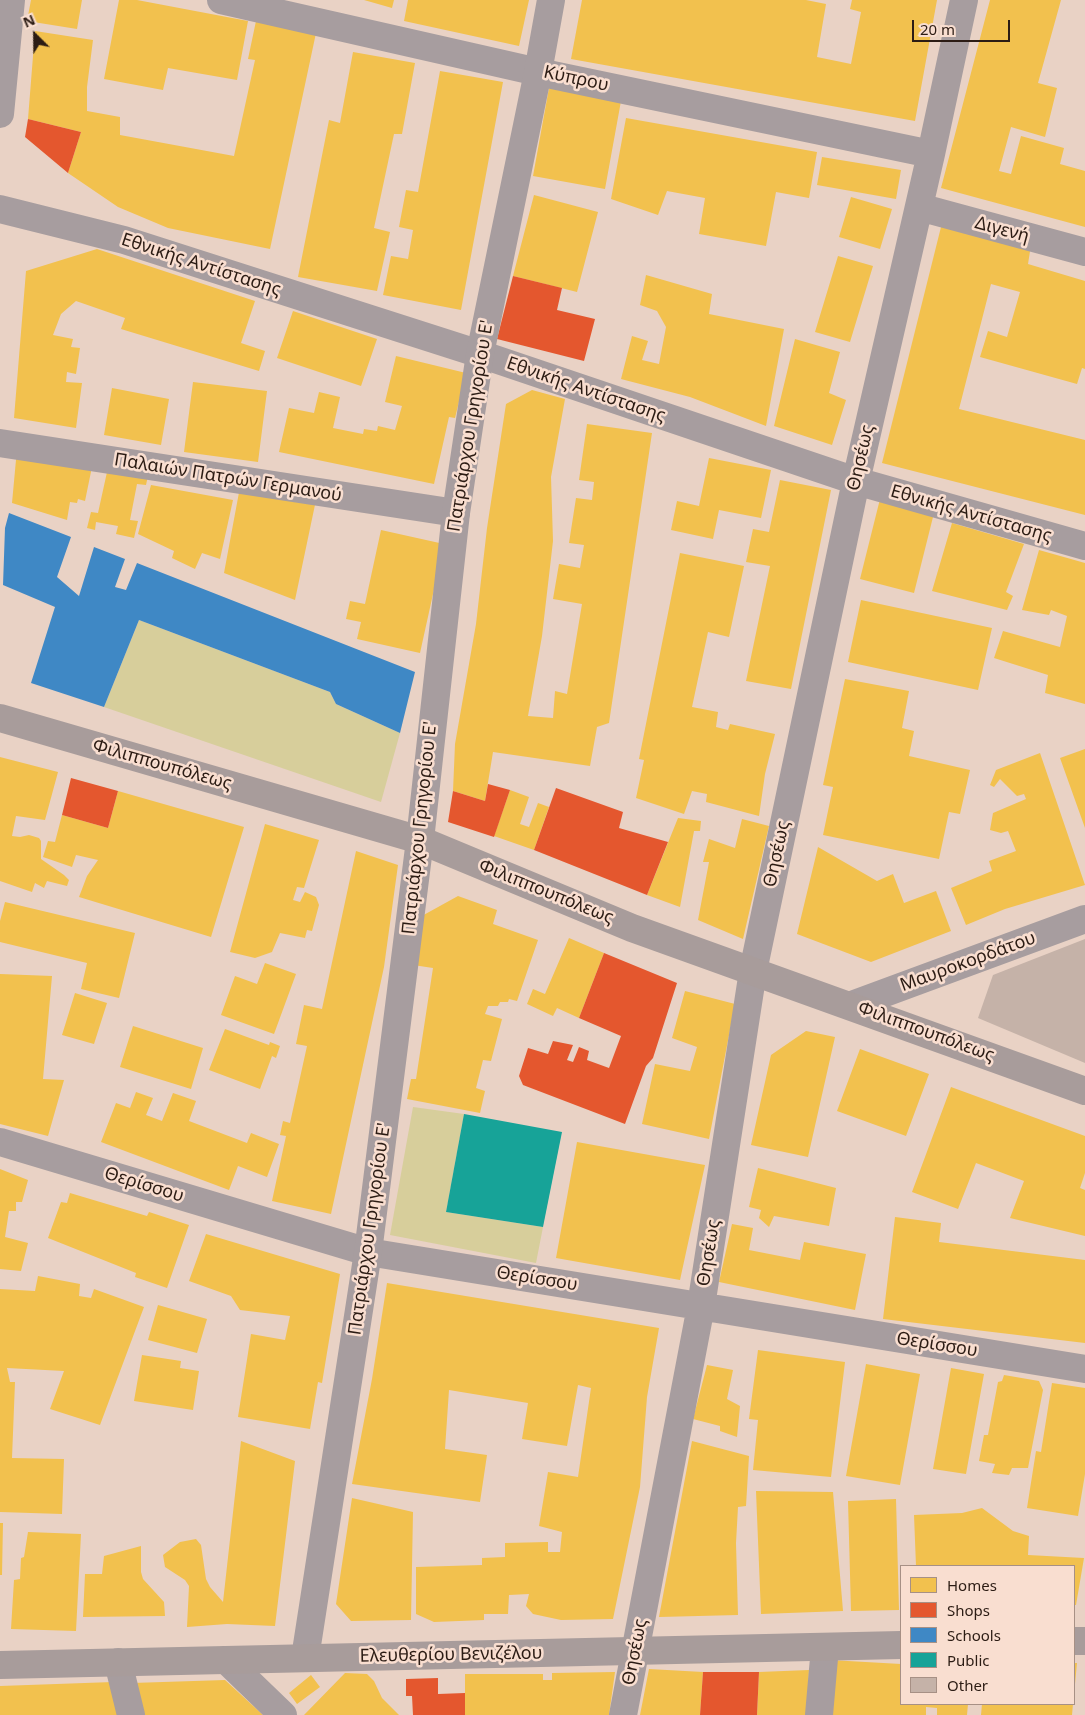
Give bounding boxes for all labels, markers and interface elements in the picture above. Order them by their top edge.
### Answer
north arrow [10,10,60,60]
text: N [20,10,38,32]
scale bar [915,10,1012,42]
text: 20 m [920,19,955,39]
street label: Κύπρου [542,62,610,96]
street label: Διγενή [973,212,1031,248]
street label: Εθνικής Αντίστασης [118,229,284,301]
street label: Πατριάρχου Γρηγορίου Ε' [444,319,498,533]
street label: Εθνικής Αντίστασης [504,353,668,427]
street label: Θησέως [843,423,879,493]
street label: Παλαιών Πατρών Γερμανού [113,449,343,507]
street label: Εθνικής Αντίστασης [888,481,1054,547]
street label: Πατριάρχου Γρηγορίου Ε' [398,720,442,936]
street label: Φιλιππουπόλεως [90,735,234,795]
street label: Θησέως [759,819,795,889]
street label: Φιλιππουπόλεως [475,855,617,929]
street label: Μαυροκορδάτου [897,927,1039,997]
street label: Φιλιππουπόλεως [855,997,997,1067]
street label: Πατριάρχου Γρηγορίου Ε' [344,1121,396,1337]
street label: Θερίσσου [102,1163,186,1207]
street label: Θησέως [693,1218,725,1288]
street label: Θερίσσου [495,1262,579,1296]
street label: Θερίσσου [895,1328,979,1362]
legend [900,1565,1075,1705]
text: Homes [947,1575,997,1595]
text: Shops [947,1600,990,1620]
street label: Θησέως [618,1617,652,1687]
text: Schools [947,1625,1001,1645]
street label: Ελευθερίου Βενιζέλου [359,1643,543,1667]
text: Public [947,1650,990,1670]
text: Other [947,1675,988,1695]

